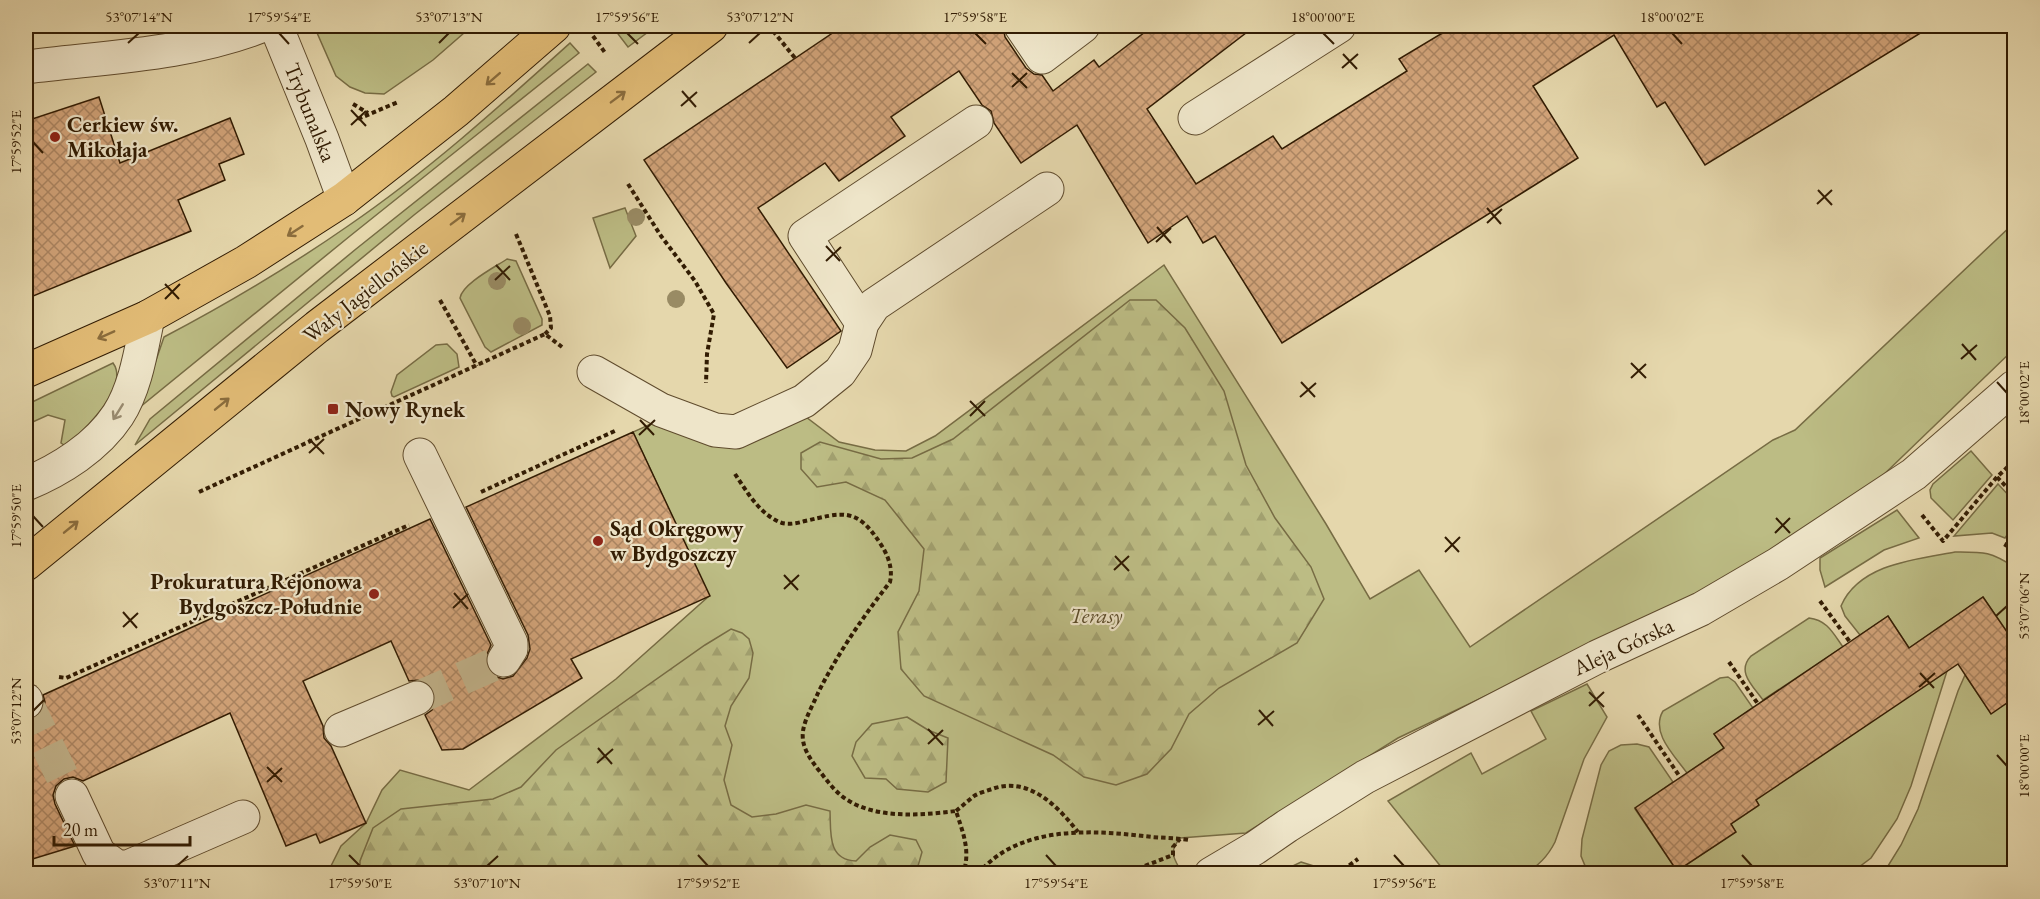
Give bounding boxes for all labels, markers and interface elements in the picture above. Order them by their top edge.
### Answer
text: 53°07'14"N [105,7,173,26]
text: 17°59'54"E [247,7,312,26]
text: 53°07'13"N [415,7,483,26]
text: 17°59'56"E [595,7,660,26]
text: 53°07'12"N [726,7,794,26]
text: 17°59'58"E [943,7,1008,26]
text: 18°00'00"E [1291,7,1356,26]
text: 18°00'02"E [1640,7,1705,26]
street label: Trybunalska [278,58,344,166]
one-way arrow [486,72,501,86]
one-way arrow [609,91,625,104]
text: 17°59'52"E [6,109,25,174]
place label: Cerkiew św. Mikołaja [67,110,178,164]
marker: Cerkiew św. Mikołaja [48,130,62,144]
one-way arrow [450,213,466,226]
one-way arrow [287,225,304,237]
street label: Wały Jagiellońskie [297,233,434,349]
one-way arrow [98,330,116,342]
text: 18°00'02"E [2014,360,2033,425]
place label: Nowy Rynek [345,395,466,424]
one-way arrow [214,398,230,411]
marker: Nowy Rynek [326,402,340,416]
one-way arrow [112,403,124,420]
text: 17°59'50"E [6,483,25,548]
place label: Sąd Okręgowy w Bydgoszczy [610,514,744,568]
one-way arrow [63,521,79,534]
marker: Sąd Okręgowy w Bydgoszczy [591,534,605,548]
place label: Prokuratura Rejonowa Bydgoszcz-Południe [150,567,362,621]
text: 53°07'06"N [2014,572,2033,640]
marker: Prokuratura Rejonowa Bydgoszcz-Południe [367,587,381,601]
park label: Terasy [1070,601,1123,630]
street label: Aleja Górska [1567,610,1678,683]
text: 53°07'12"N [6,677,25,745]
text: 18°00'00"E [2014,733,2033,798]
scale bar [54,809,190,847]
text: 20 m [63,818,98,841]
text: 53°07'11"N [143,873,211,892]
text: 17°59'50"E [328,873,393,892]
text: 53°07'10"N [453,873,521,892]
text: 17°59'52"E [676,873,741,892]
text: 17°59'54"E [1024,873,1089,892]
text: 17°59'56"E [1372,873,1437,892]
text: 17°59'58"E [1720,873,1785,892]

